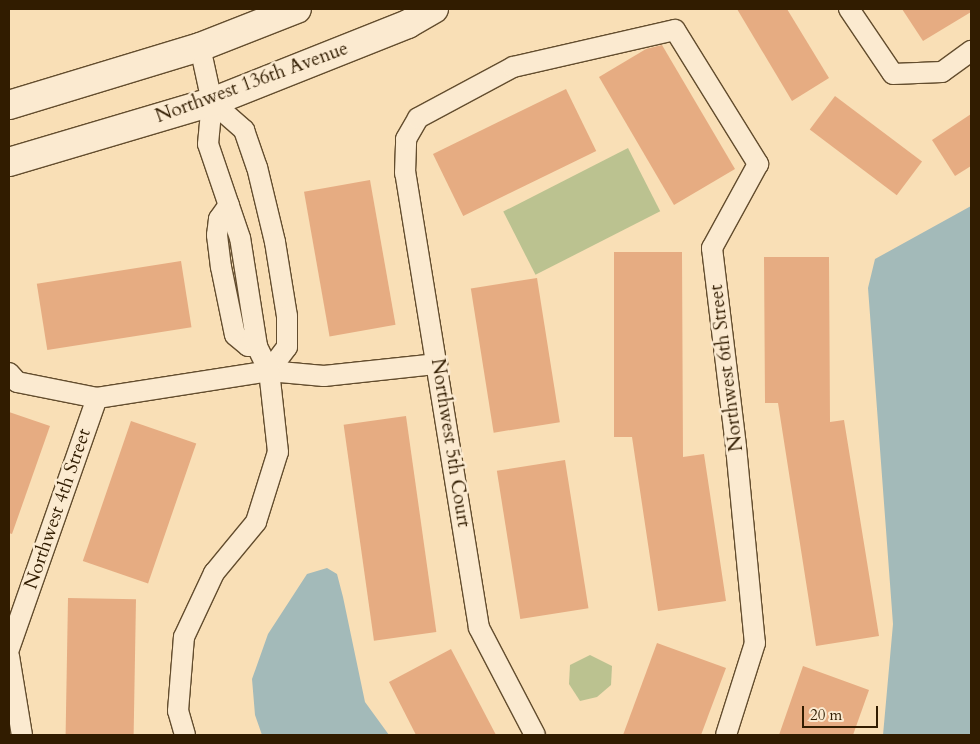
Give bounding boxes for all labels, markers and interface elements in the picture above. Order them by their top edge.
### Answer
street label: Northwest 136th Avenue [152,37,352,129]
street label: Northwest 6th Street [705,283,749,453]
street label: Northwest 5th Court [425,357,475,529]
street label: Northwest 4th Street [20,426,96,592]
scale bar [805,696,881,728]
text: 20 m [810,705,842,725]

